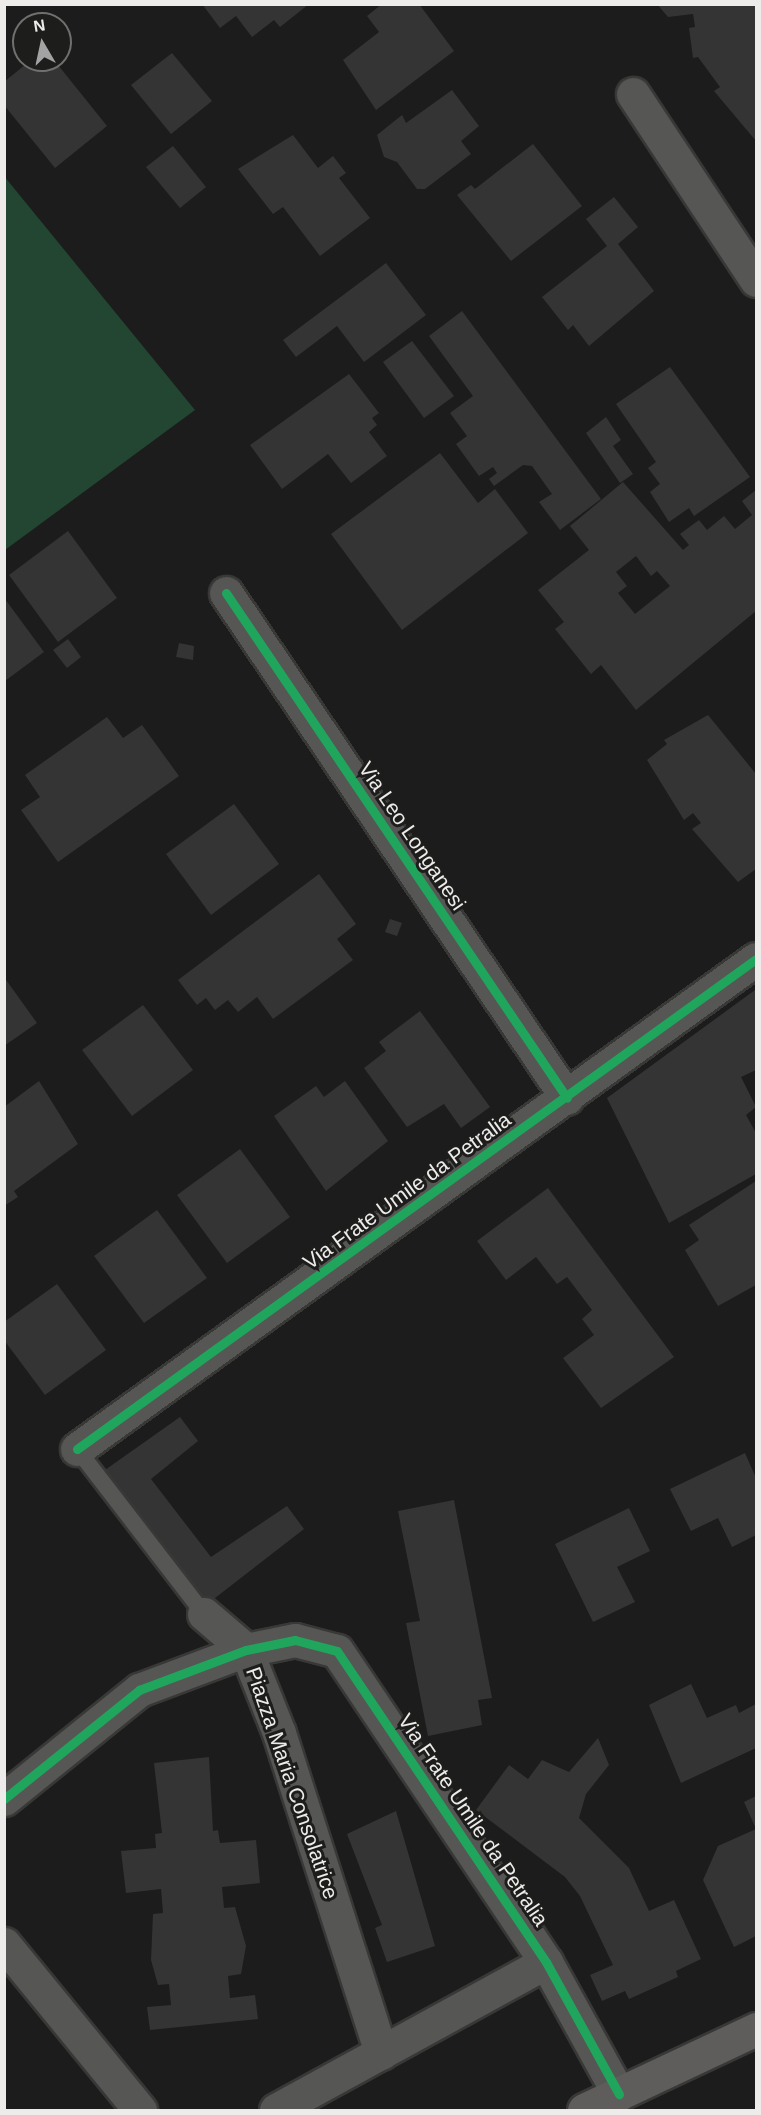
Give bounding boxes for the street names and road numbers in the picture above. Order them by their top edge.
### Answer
street label: Via Leo Longanesi [353,757,471,915]
street label: Via Frate Umile da Petralia [298,1107,516,1275]
street label: Piazza Maria Consolatrice [240,1664,344,1902]
street label: Via Frate Umile da Petralia [393,1709,553,1931]

